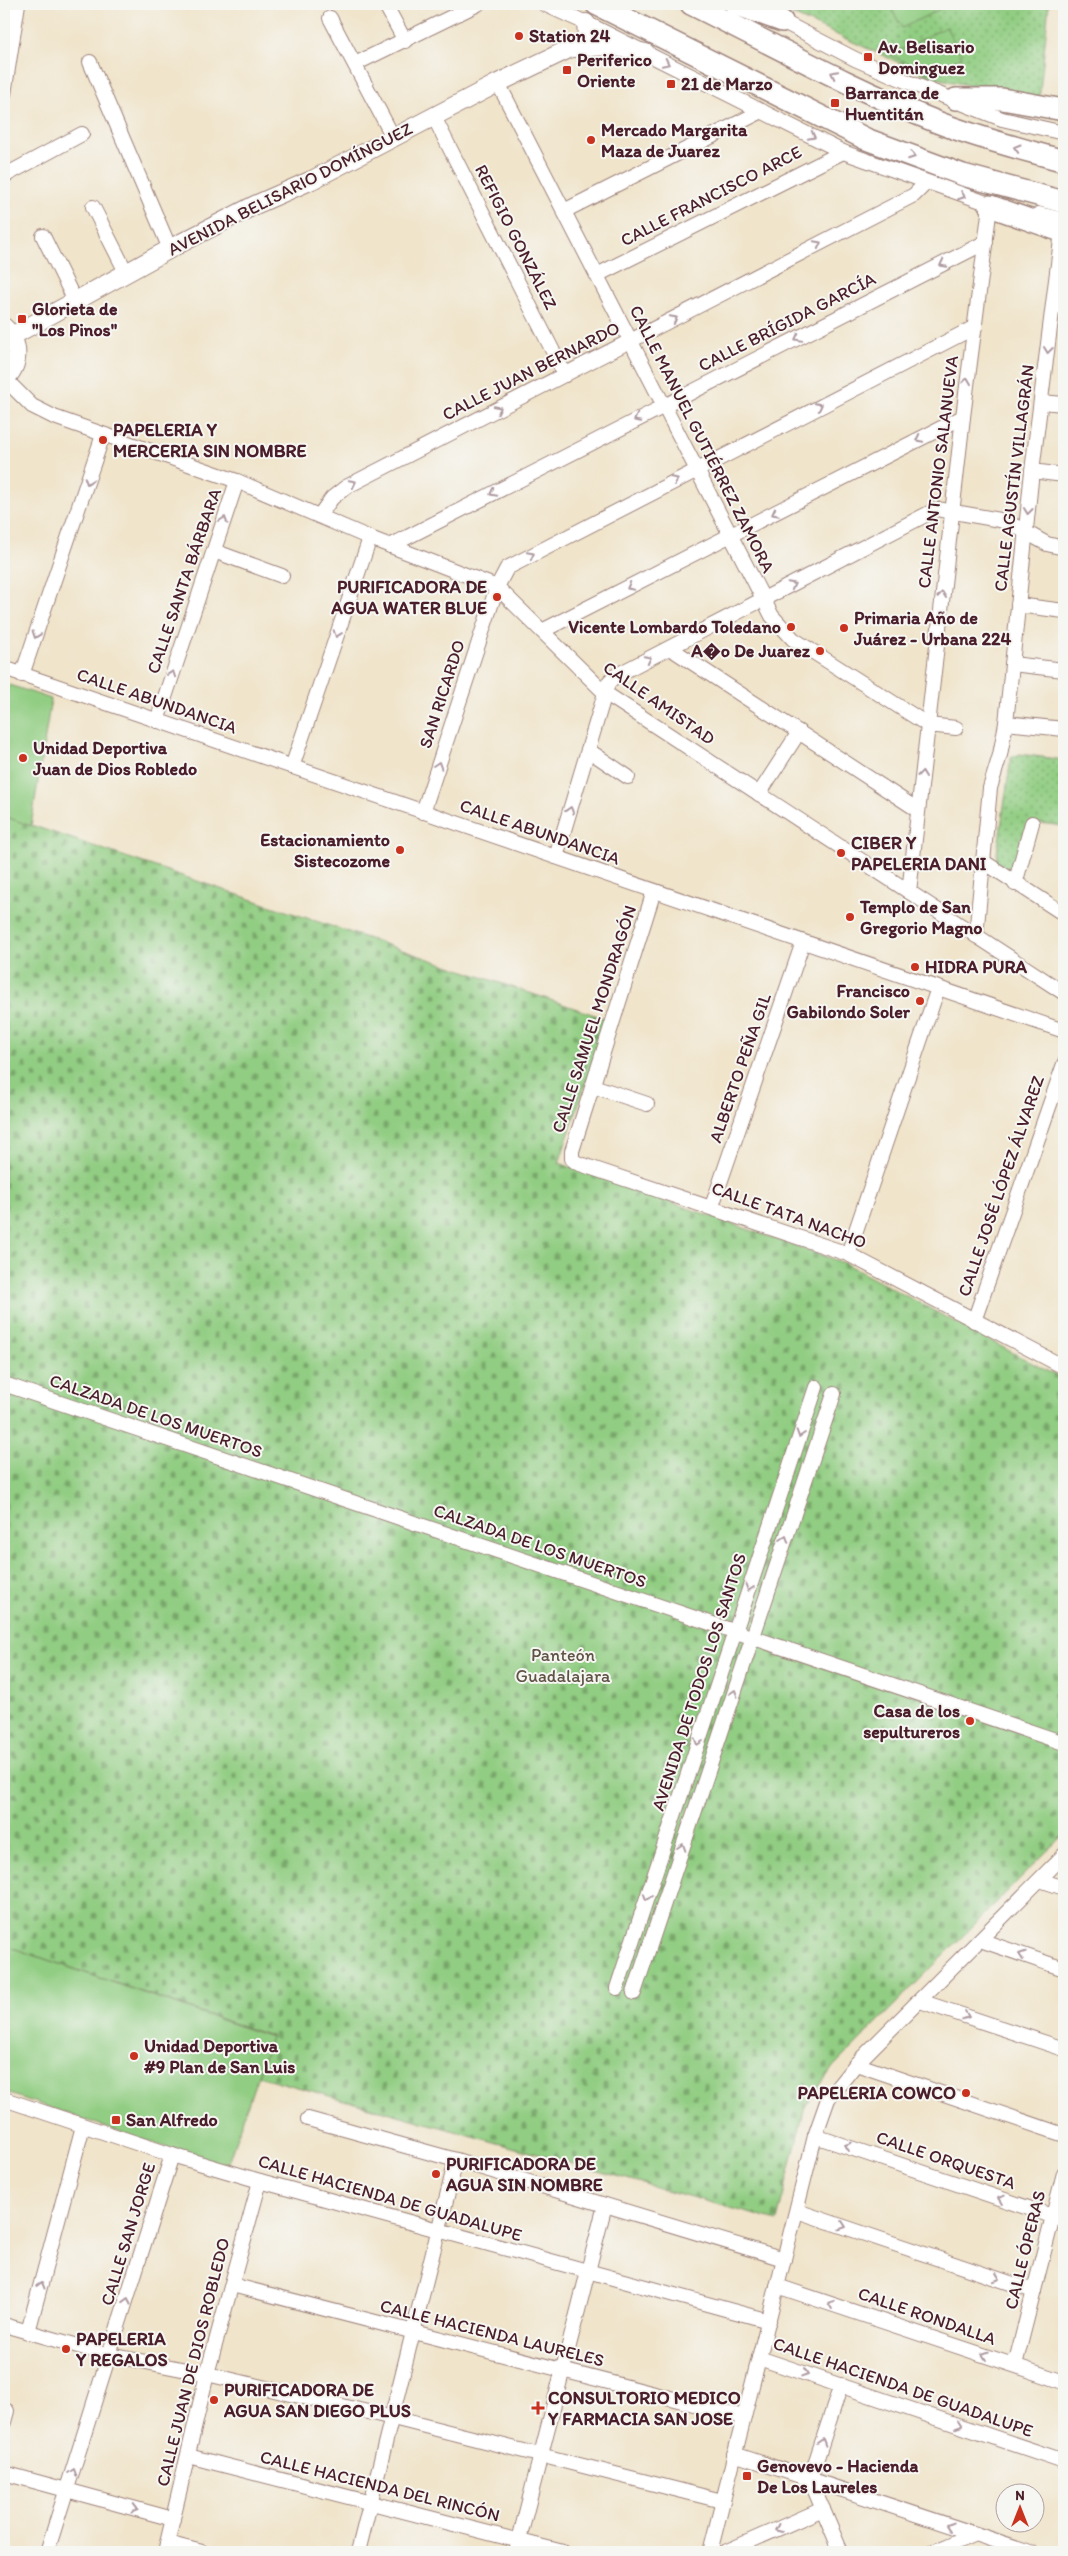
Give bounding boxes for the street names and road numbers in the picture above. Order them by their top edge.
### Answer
street label: AVENIDA BELISARIO DOMÍNGUEZ [164,118,416,260]
street label: CALLE FRANCISCO ARCE [617,141,805,251]
street label: REFIGIO GONZÁLEZ [470,161,562,313]
street label: CALLE BRÍGIDA GARCÍA [695,267,880,376]
street label: CALLE MANUEL GUTIÉRREZ ZAMORA [625,301,780,577]
street label: CALLE JUAN BERNARDO [439,317,623,425]
street label: CALLE ANTONIO SALANUEVA [913,354,963,590]
street label: CALLE AGUSTÍN VILLAGRÁN [989,363,1039,593]
street label: CALLE SANTA BÁRBARA [142,485,226,677]
street label: SAN RICARDO [414,637,470,751]
street label: CALLE AMISTAD [599,656,719,750]
street label: CALLE ABUNDANCIA [74,663,240,739]
street label: CALLE ABUNDANCIA [457,794,623,870]
street label: CALLE SAMUEL MONDRAGÓN [547,902,641,1136]
street label: ALBERTO PEÑA GIL [704,990,776,1146]
street label: CALLE JOSÉ LÓPEZ ÁLVAREZ [953,1073,1049,1299]
street label: CALLE TATA NACHO [708,1177,870,1253]
street label: CALZADA DE LOS MUERTOS [47,1369,265,1463]
street label: CALZADA DE LOS MUERTOS [431,1499,649,1593]
street label: AVENIDA DE TODOS LOS SANTOS [647,1550,751,1814]
street label: CALLE ORQUESTA [873,2126,1019,2194]
street label: CALLE HACIENDA DE GUADALUPE [256,2150,524,2246]
street label: CALLE SAN JORGE [96,2160,160,2308]
street label: CALLE ÓPERAS [1000,2188,1050,2312]
street label: CALLE JUAN DE DIOS ROBLEDO [151,2235,235,2489]
street label: CALLE RONDALLA [855,2282,999,2350]
street label: CALLE HACIENDA LAURELES [378,2294,606,2372]
street label: CALLE HACIENDA DE GUADALUPE [770,2332,1036,2442]
street label: CALLE HACIENDA DEL RINCÓN [258,2446,502,2526]

